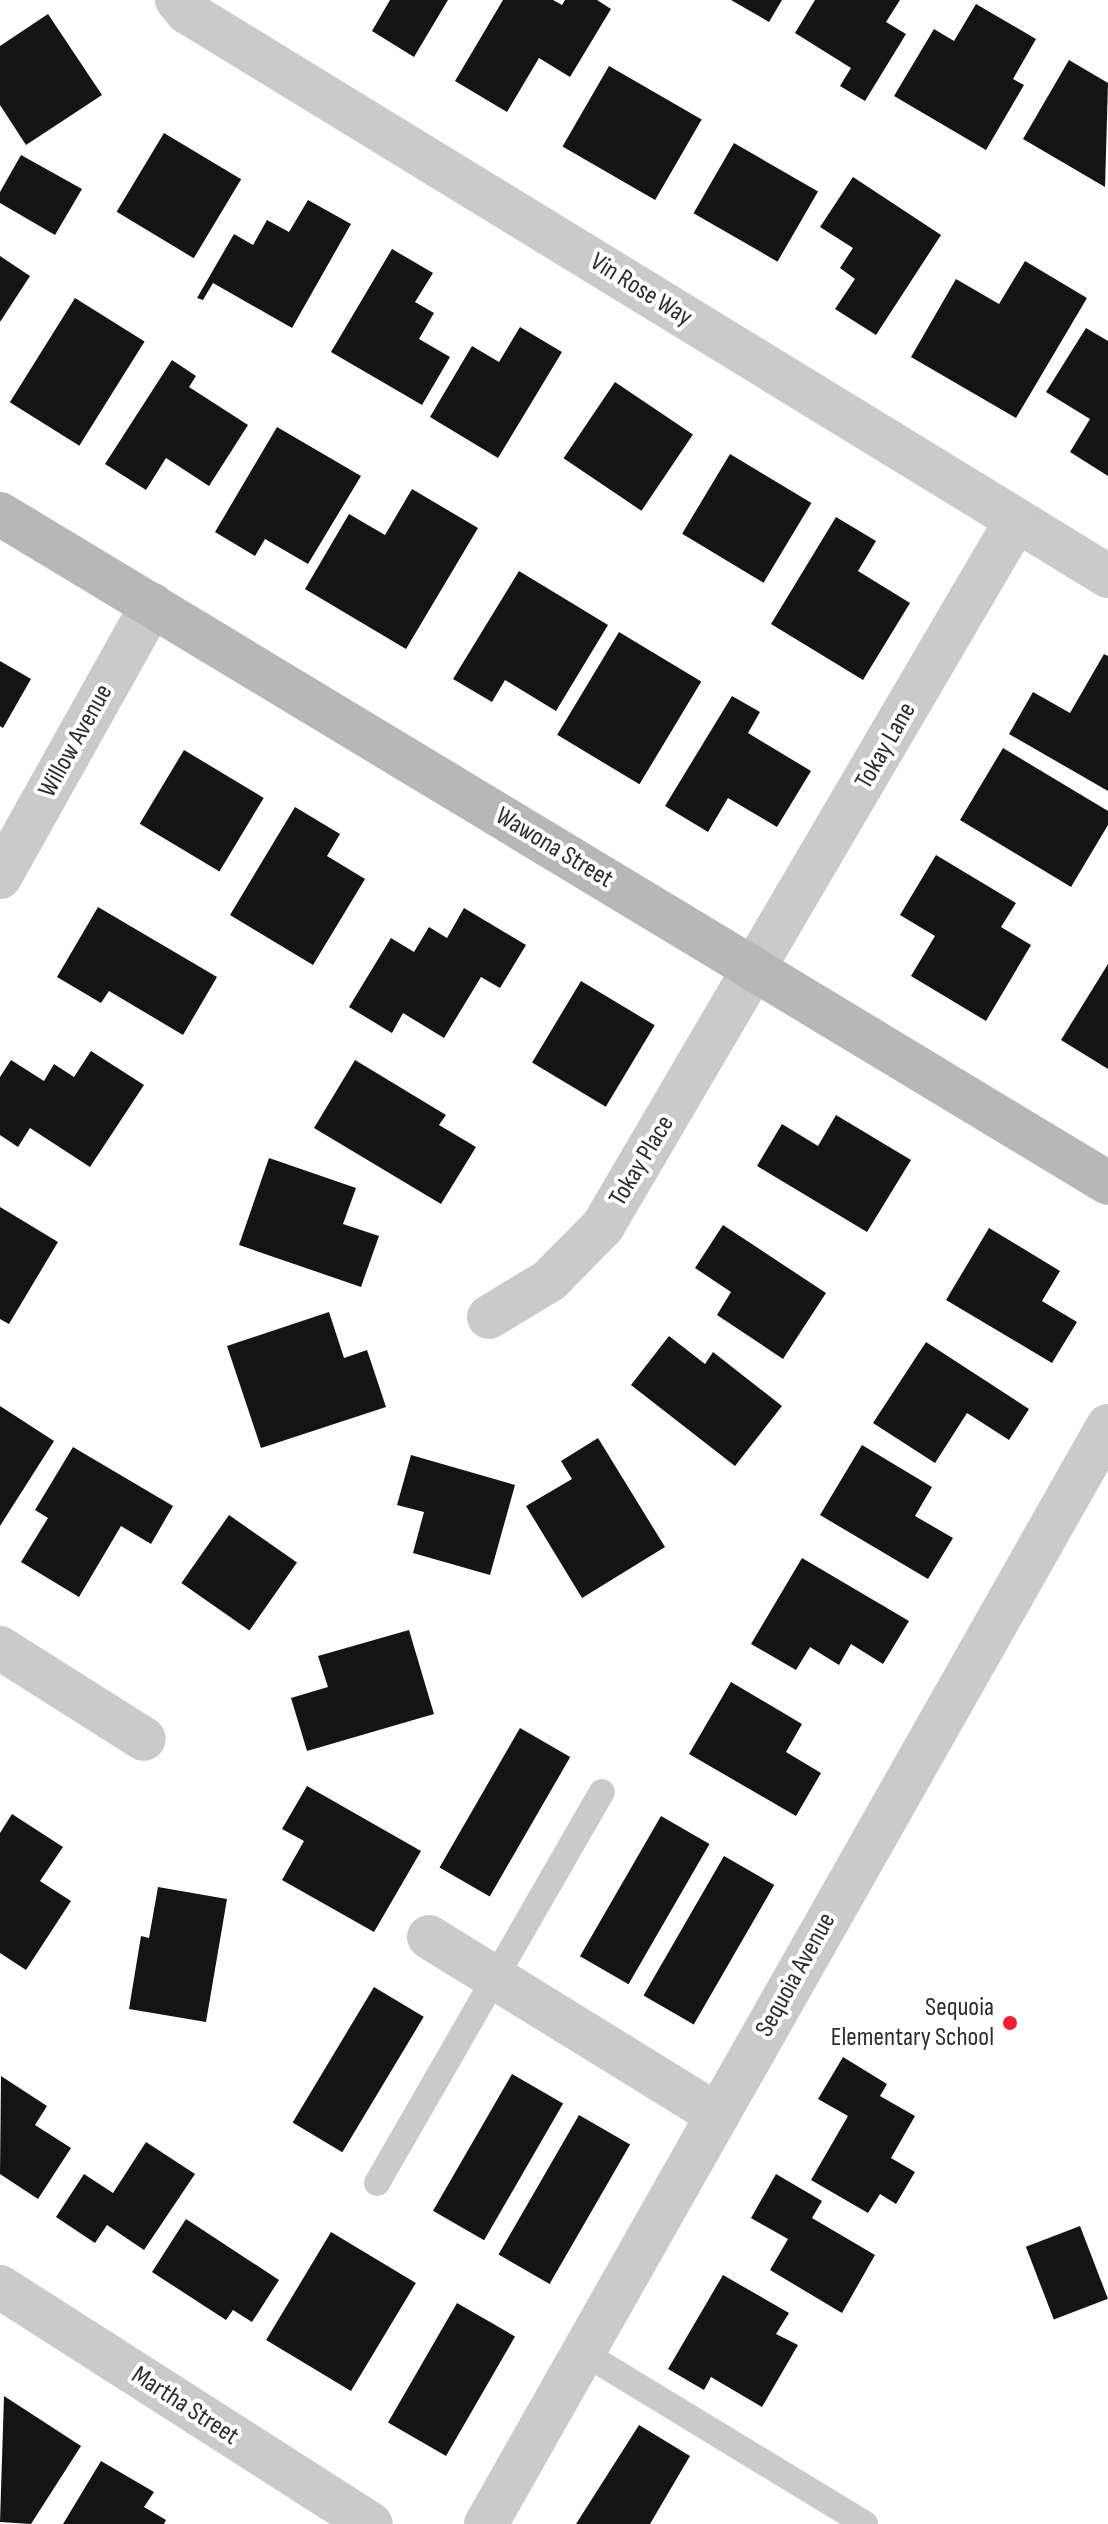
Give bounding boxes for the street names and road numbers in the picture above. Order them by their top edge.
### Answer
street label: Vin Rose Way [584,246,698,334]
street label: Willow Avenue [32,679,120,803]
street label: Tokay Lane [849,697,923,795]
street label: Wawona Street [490,801,618,895]
street label: Tokay Place [603,1110,681,1212]
street label: Sequoia Avenue [749,1908,843,2042]
street label: Martha Street [126,2360,244,2452]

